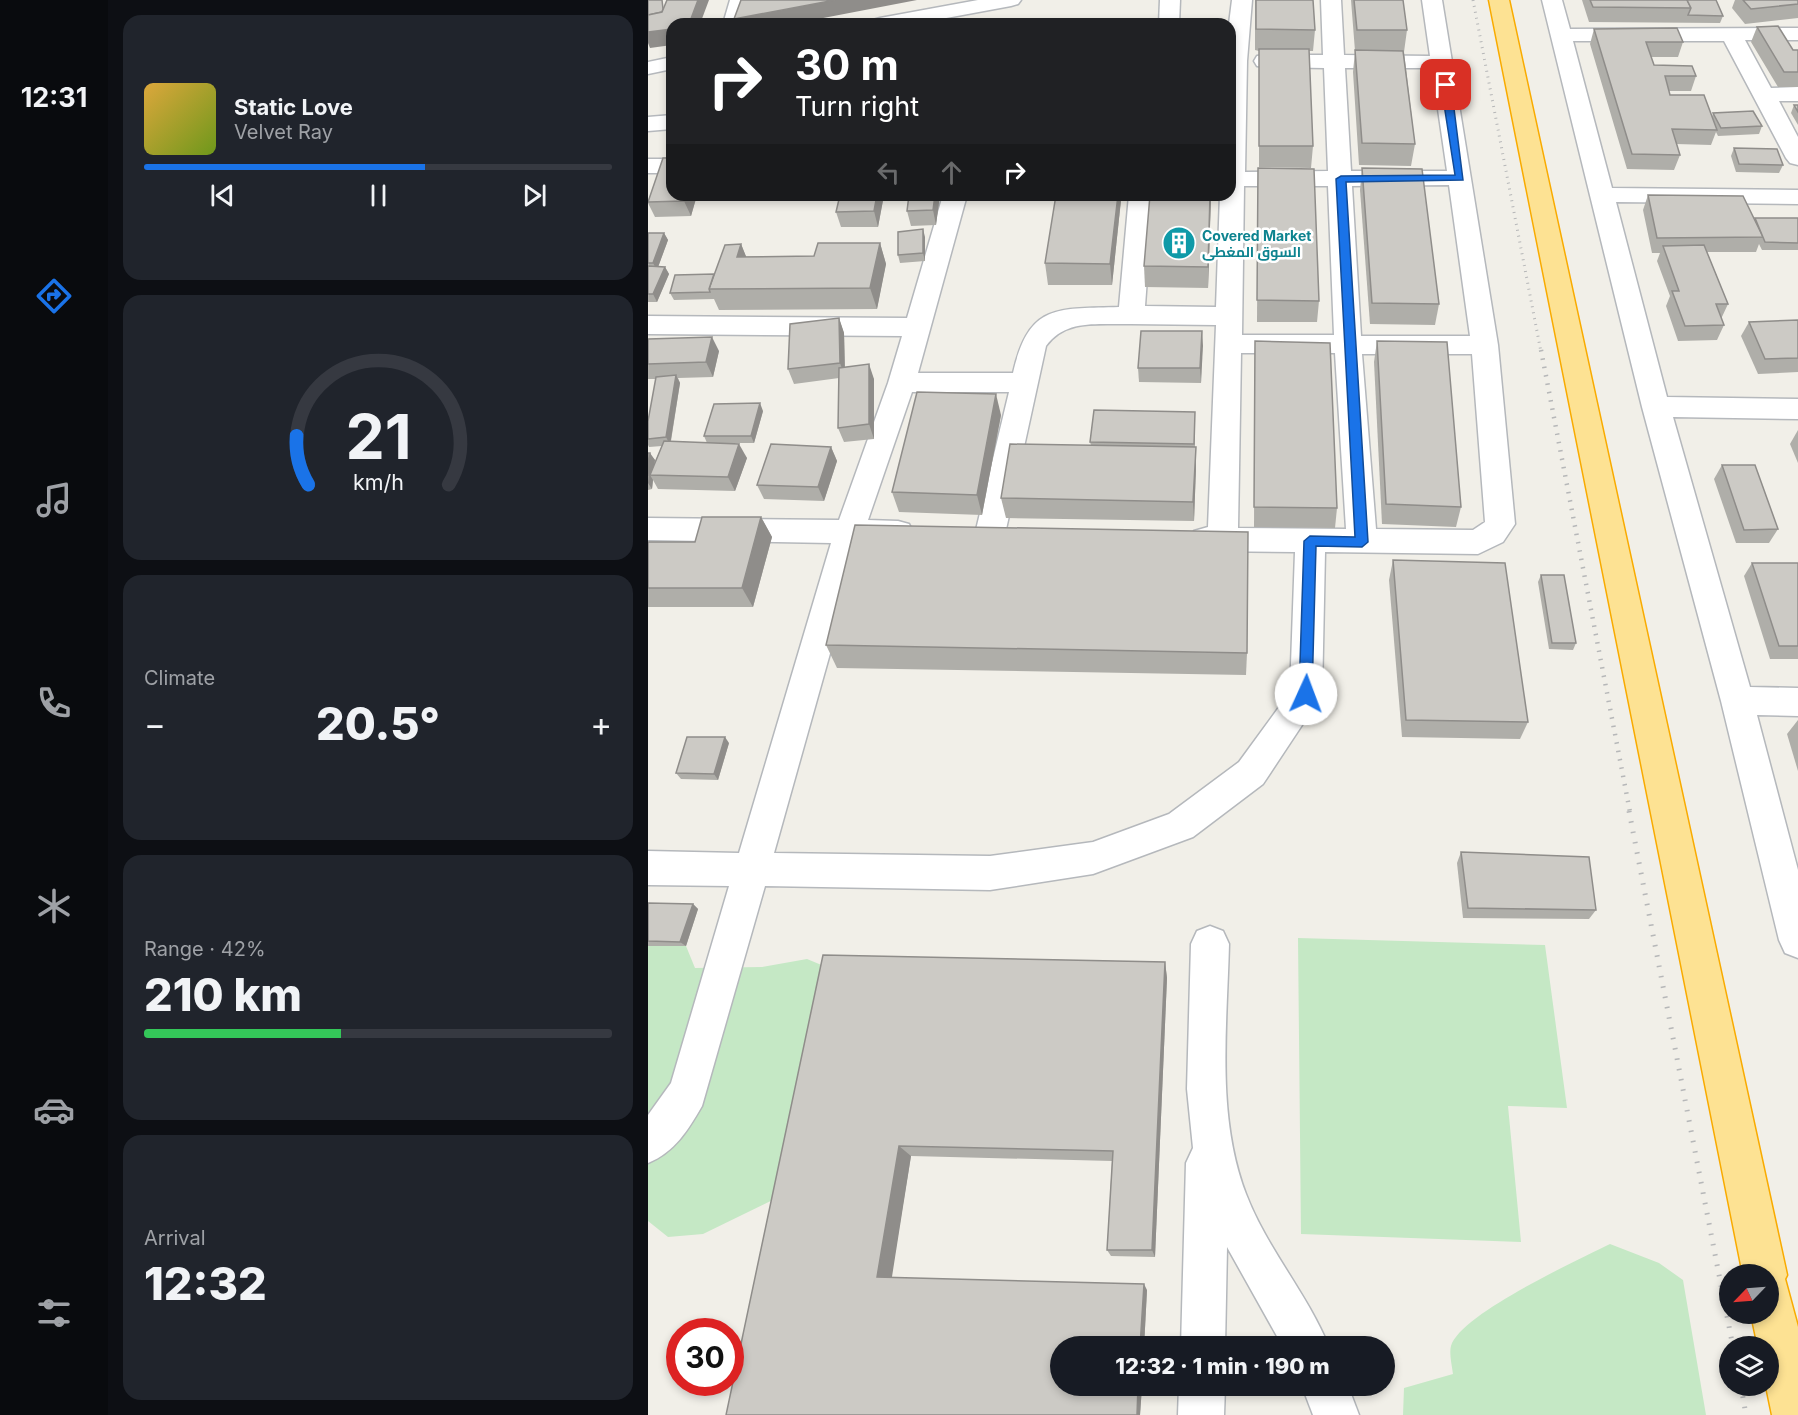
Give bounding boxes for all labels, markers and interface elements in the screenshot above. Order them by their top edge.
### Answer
text: 30 m [795,39,899,90]
icon: right [696,42,774,120]
pin [1420,59,1471,110]
icon: arrive [1429,68,1462,101]
text: 12:31 [21,81,87,114]
text: Turn right [795,90,919,123]
text: Static Love [234,94,353,120]
text: Velvet Ray [234,120,333,144]
icon: left [872,156,905,189]
icon: ahead [935,156,968,189]
icon: right [998,156,1031,189]
icon: previous [206,179,239,212]
icon: pause [362,179,395,212]
icon: next [518,179,551,212]
building icon: Covered Market السوق المغطى [1161,225,1197,261]
place label: Covered Market السوق المغطى [1202,227,1311,261]
icon: directions [33,275,75,317]
text: 21 [345,399,411,474]
text: km/h [353,469,403,495]
icon: music [33,479,75,521]
position arrow [1274,662,1338,726]
text: Climate [144,666,215,690]
icon: phone [33,682,75,724]
text: 20.5° [316,696,440,751]
text: − [144,704,166,744]
text: + [590,704,612,744]
icon: climate [33,885,75,927]
text: Range · 42% [144,937,266,961]
text: 210 km [144,967,302,1022]
icon: car [33,1089,75,1131]
text: Arrival [144,1226,206,1250]
text: 12:32 [144,1256,267,1311]
north arrow [1719,1264,1779,1324]
map controls [1719,1264,1779,1396]
icon: filters [33,1292,75,1334]
speed limit sign: 30 [666,1318,744,1396]
button: layers [1719,1336,1779,1396]
text: 12:32 · 1 min · 190 m [1115,1353,1330,1379]

